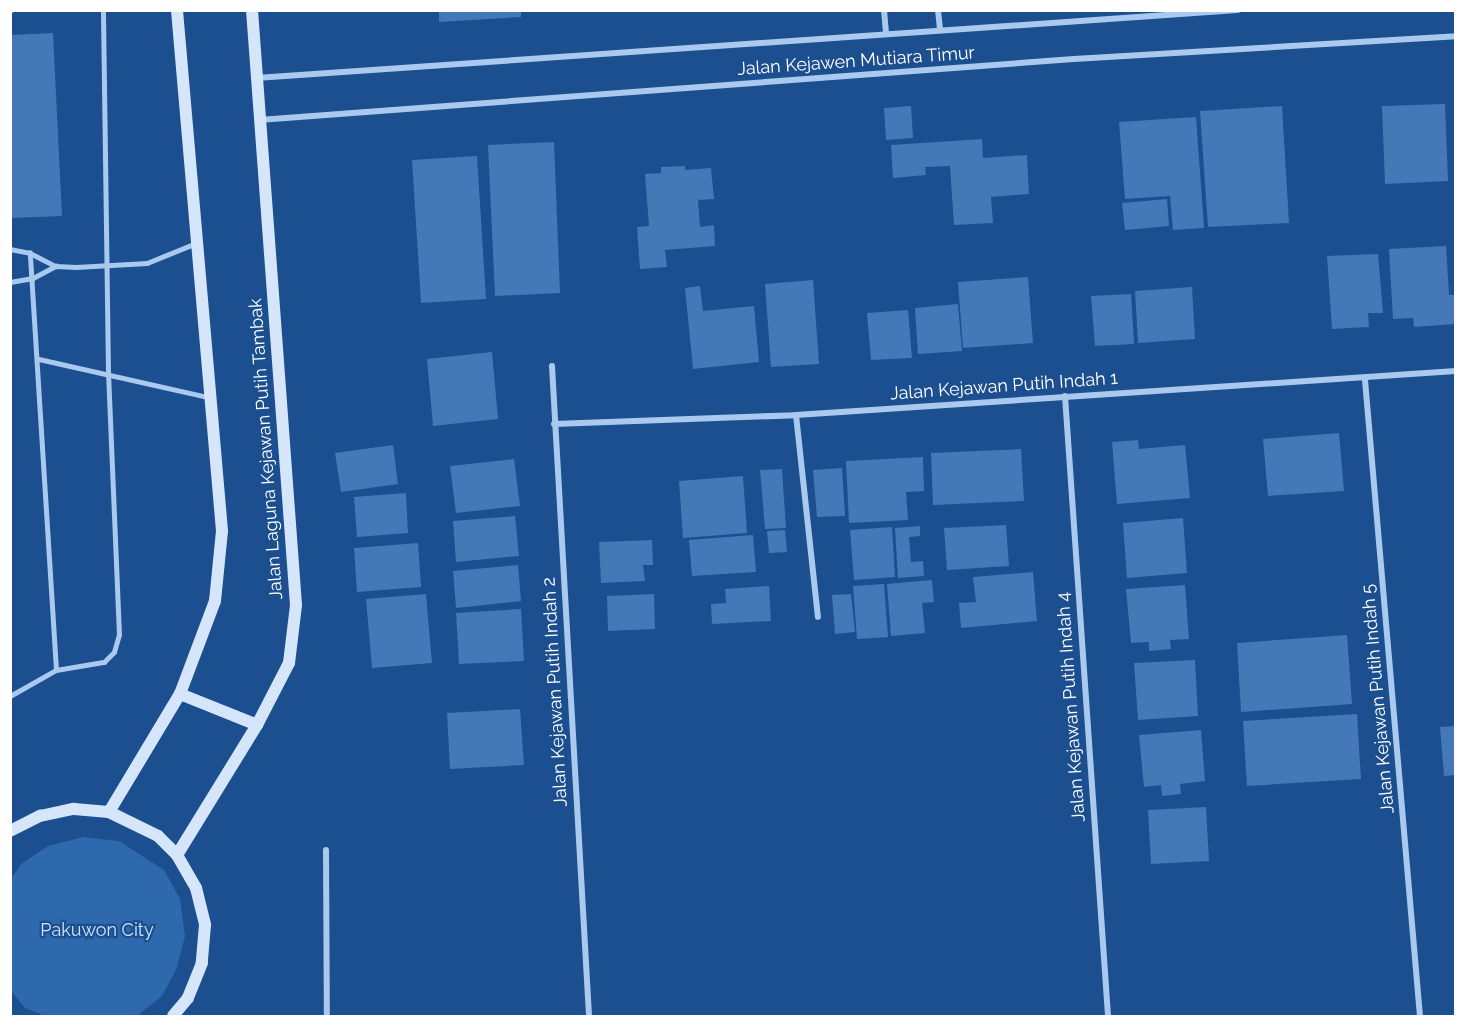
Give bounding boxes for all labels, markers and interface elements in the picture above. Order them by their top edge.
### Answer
street label: Jalan Kejawen Mutiara Timur [736,42,976,80]
street label: Jalan Laguna Kejawan Putih Tambak [245,297,287,601]
street label: Jalan Kejawan Putih Indah 1 [889,367,1119,405]
street label: Jalan Kejawan Putih Indah 2 [538,577,572,807]
street label: Jalan Kejawan Putih Indah 5 [1357,583,1399,815]
street label: Jalan Kejawan Putih Indah 4 [1052,591,1090,823]
park label: Pakuwon City [40,919,154,941]

